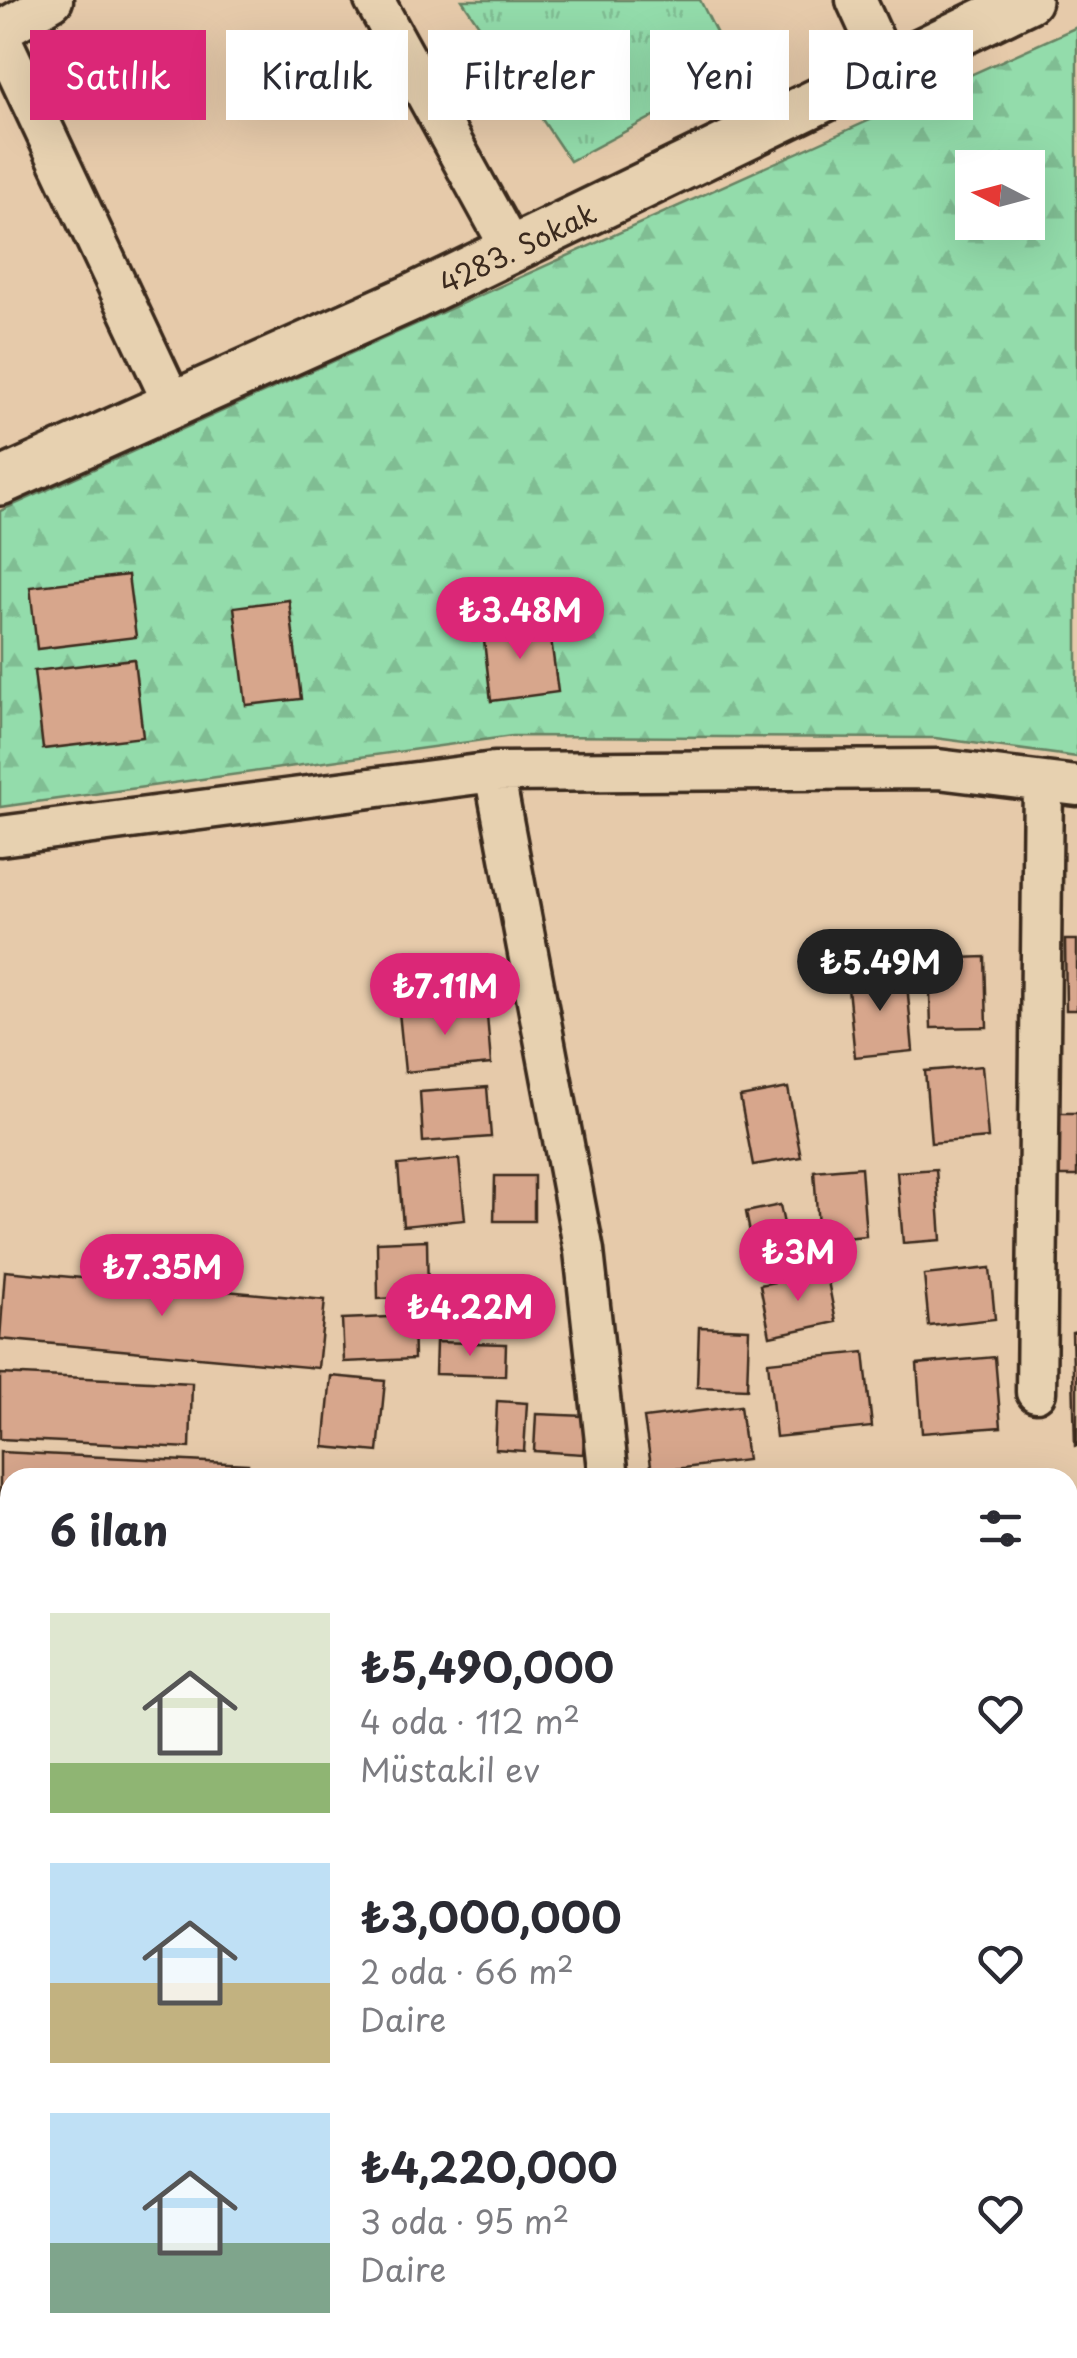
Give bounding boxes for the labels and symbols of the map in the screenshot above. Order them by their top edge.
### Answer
north arrow [955,150,1045,240]
street label: 4283. Sokak [431,191,603,303]
pin: ₺3.48M [439,577,601,662]
pin: ₺5.49M [799,929,961,1014]
pin: ₺7.11M [364,953,526,1038]
pin: ₺3M [750,1219,846,1304]
pin: ₺7.35M [81,1234,243,1319]
pin: ₺4.22M [389,1274,551,1359]

